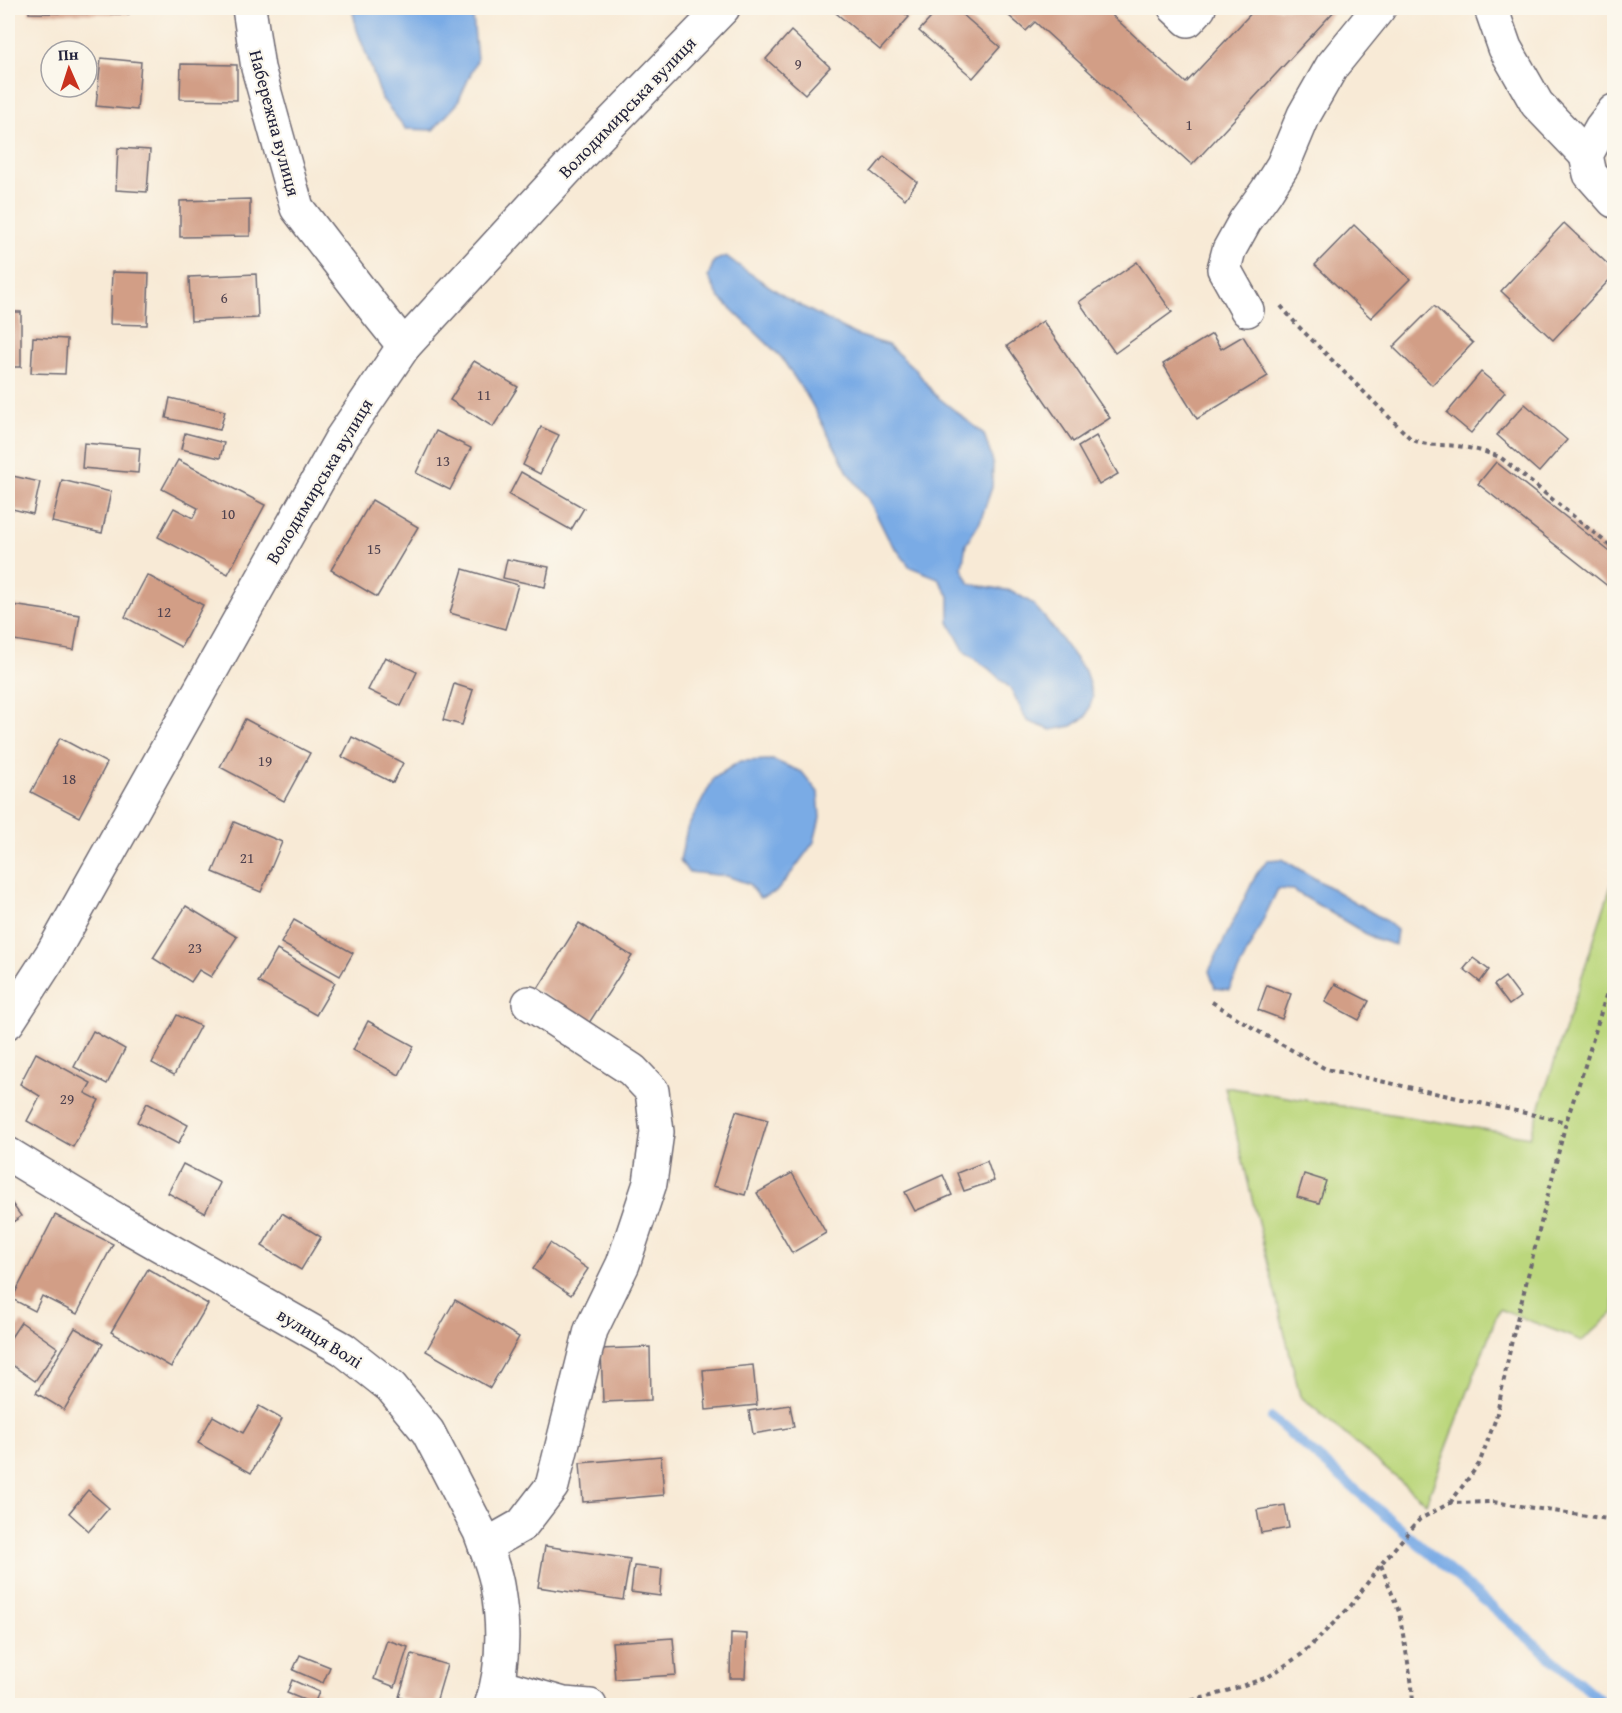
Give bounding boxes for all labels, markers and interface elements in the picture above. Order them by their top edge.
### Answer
street label: Володимирська вулиця [552,30,702,184]
north arrow [39,39,99,99]
text: Пн [57,41,79,67]
street label: Набережна вулиця [242,47,308,199]
house number: 9 [794,53,802,74]
house number: 1 [1185,114,1193,135]
house number: 6 [220,287,228,308]
house number: 11 [477,384,491,405]
street label: Володимирська вулиця [259,393,379,569]
house number: 13 [436,450,450,471]
house number: 10 [221,503,235,524]
house number: 15 [367,538,381,559]
house number: 12 [157,601,171,622]
house number: 19 [258,750,272,771]
house number: 18 [62,768,76,789]
house number: 21 [240,847,254,868]
house number: 23 [188,937,202,958]
house number: 29 [60,1088,74,1109]
street label: вулиця Волі [272,1301,368,1375]

